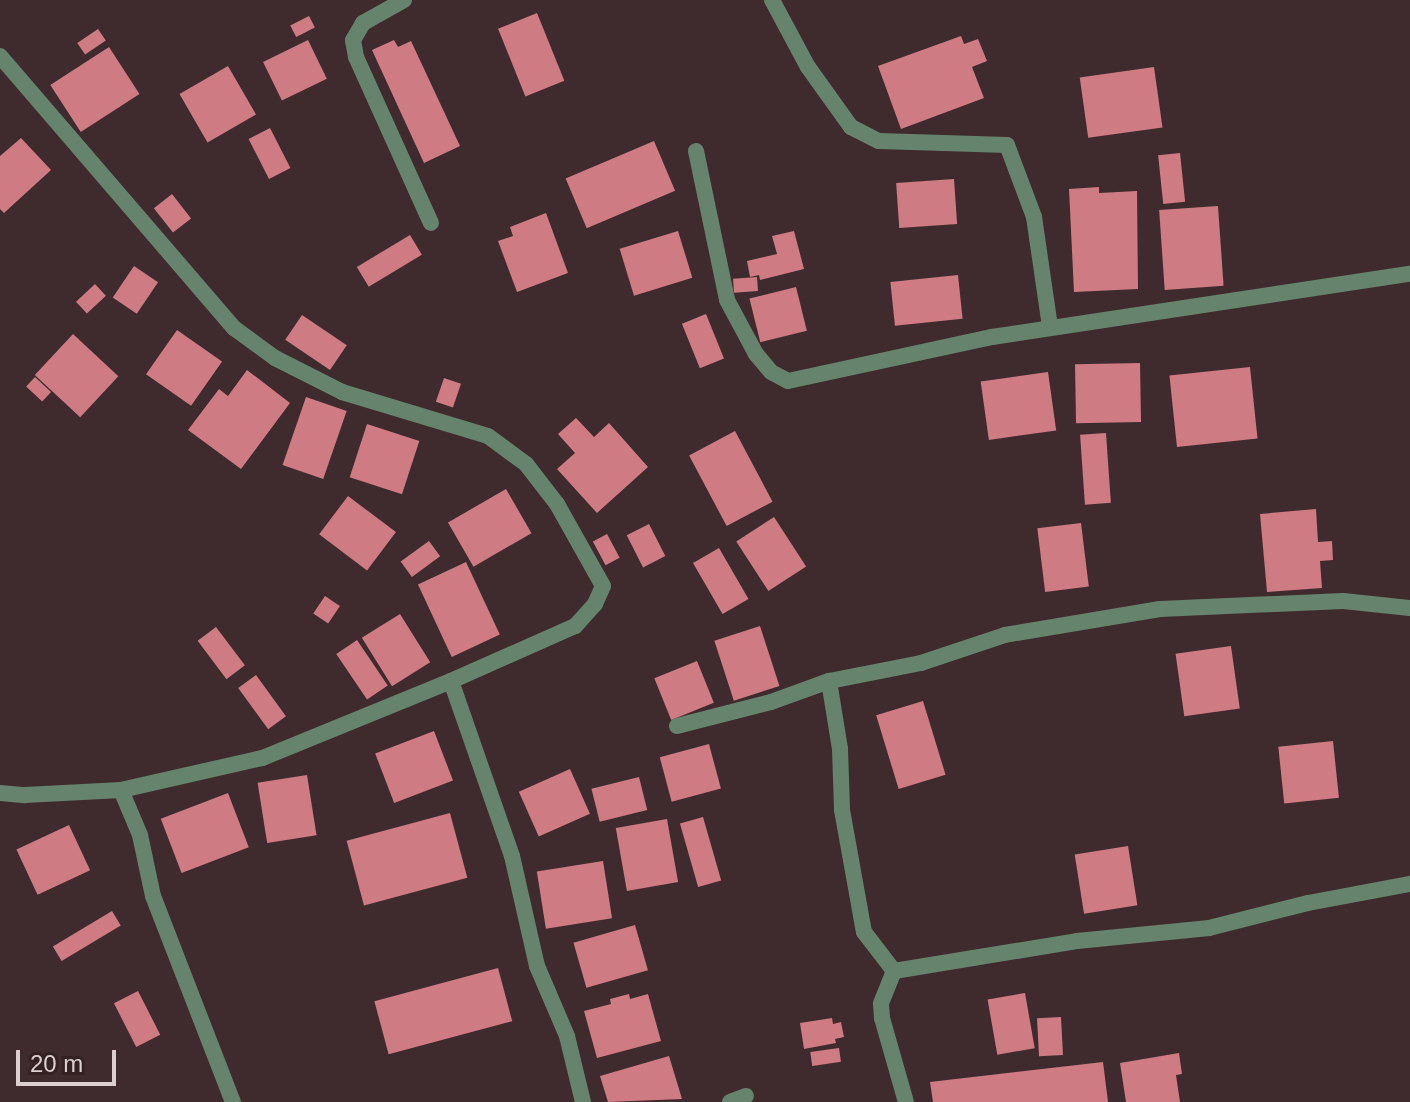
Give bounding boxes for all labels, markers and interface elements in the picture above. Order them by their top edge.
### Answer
scale bar [20,1034,120,1084]
text: 20 m [30,1050,83,1077]

